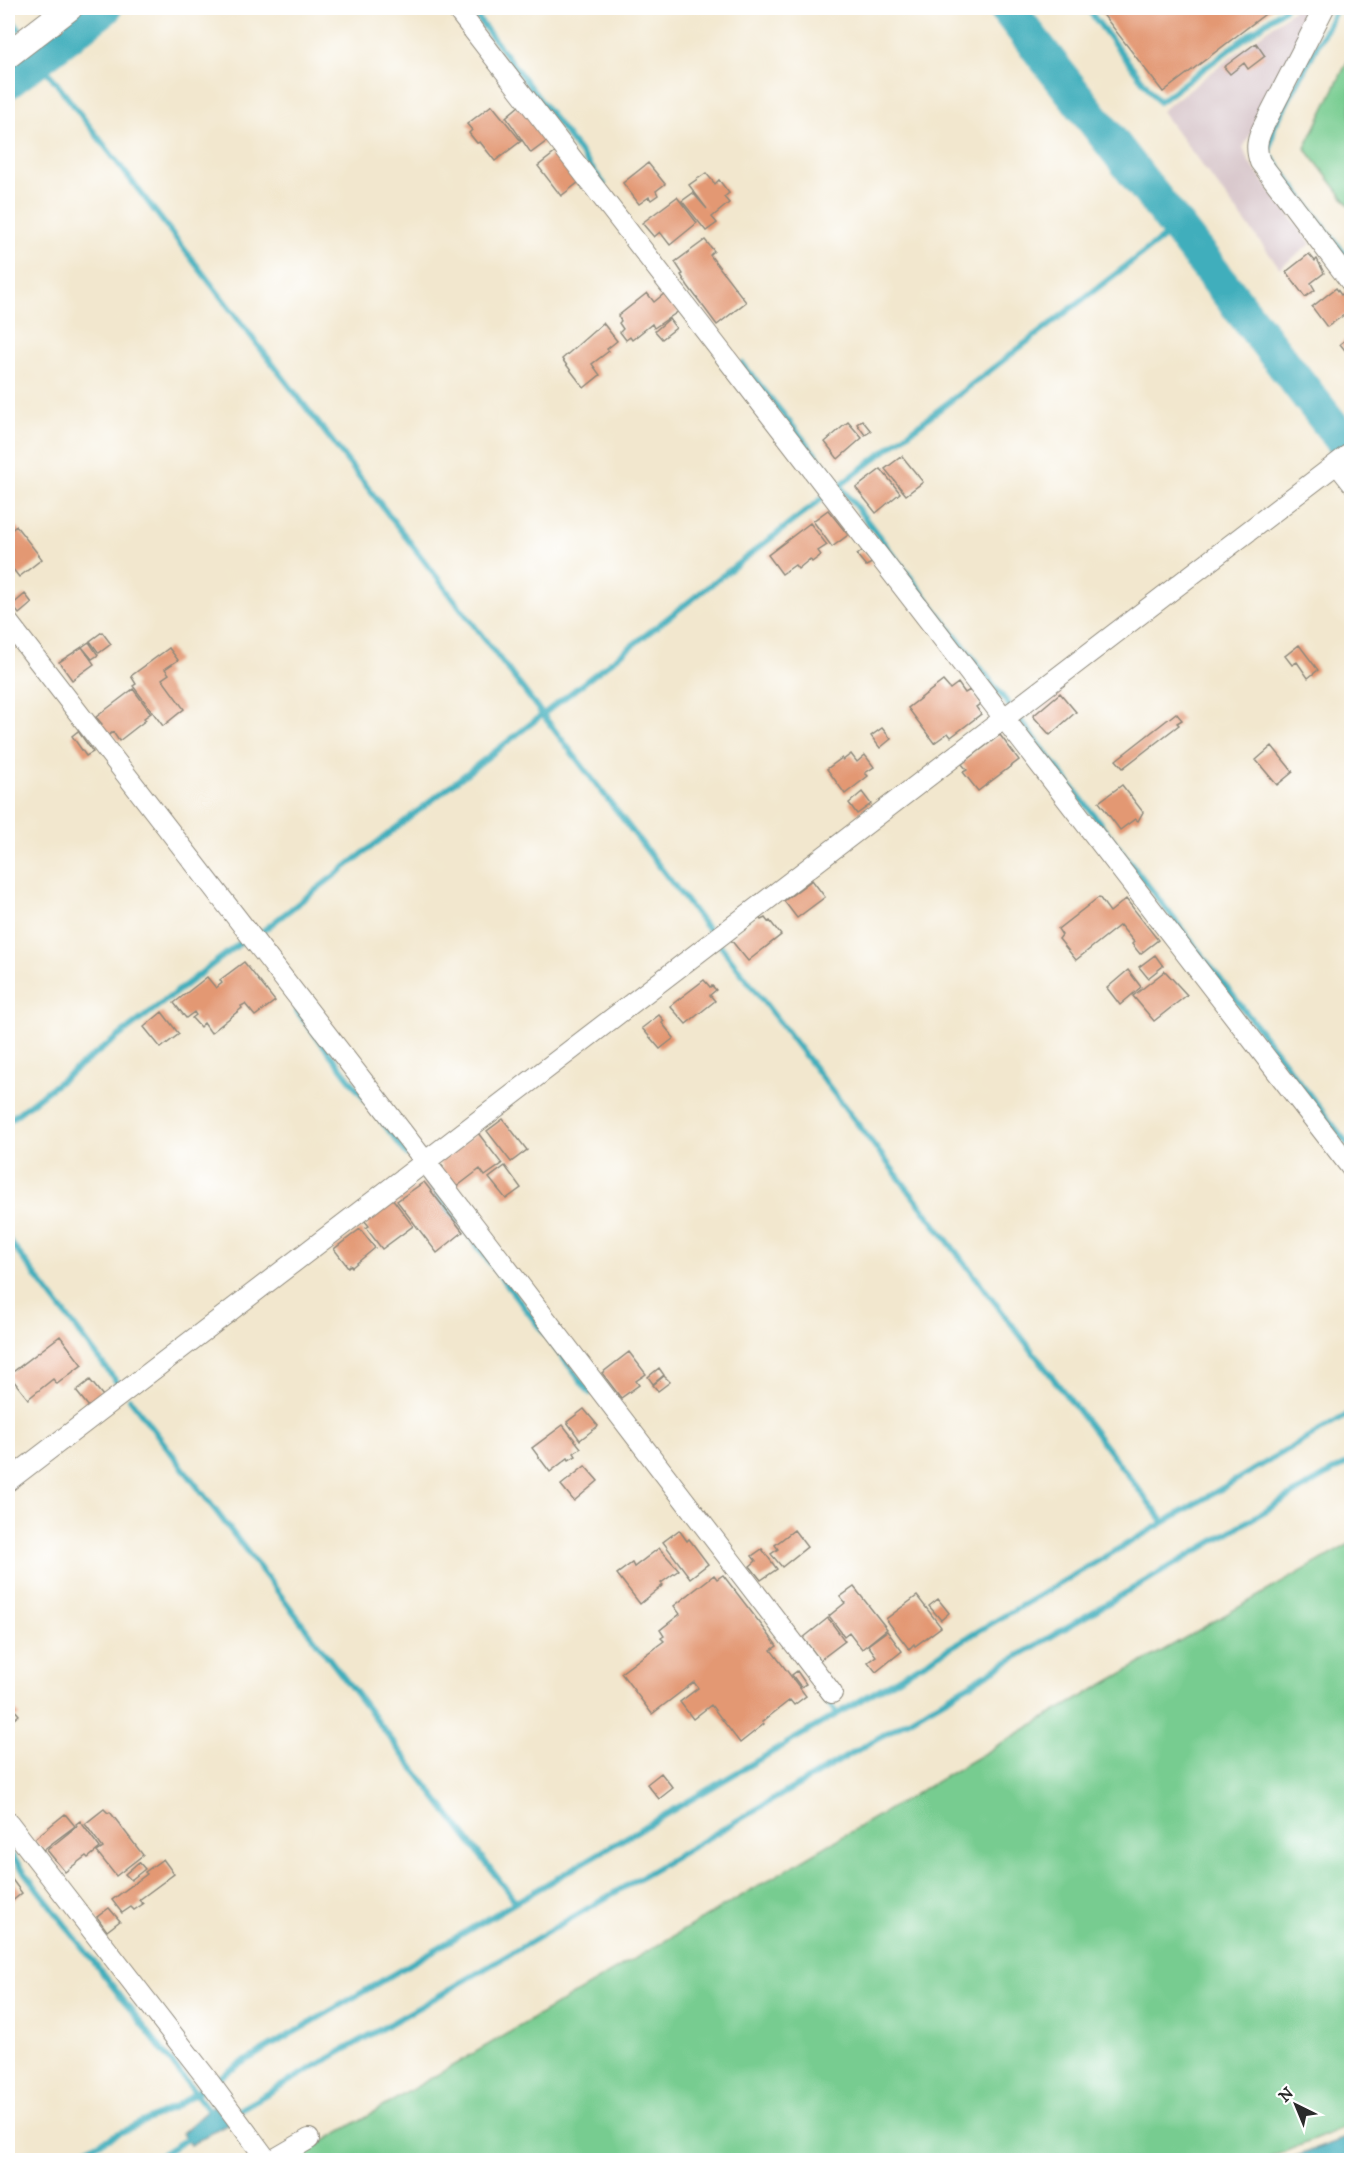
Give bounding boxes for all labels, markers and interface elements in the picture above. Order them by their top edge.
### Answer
north arrow [1266,2075,1326,2135]
text: N [1275,2083,1298,2107]

